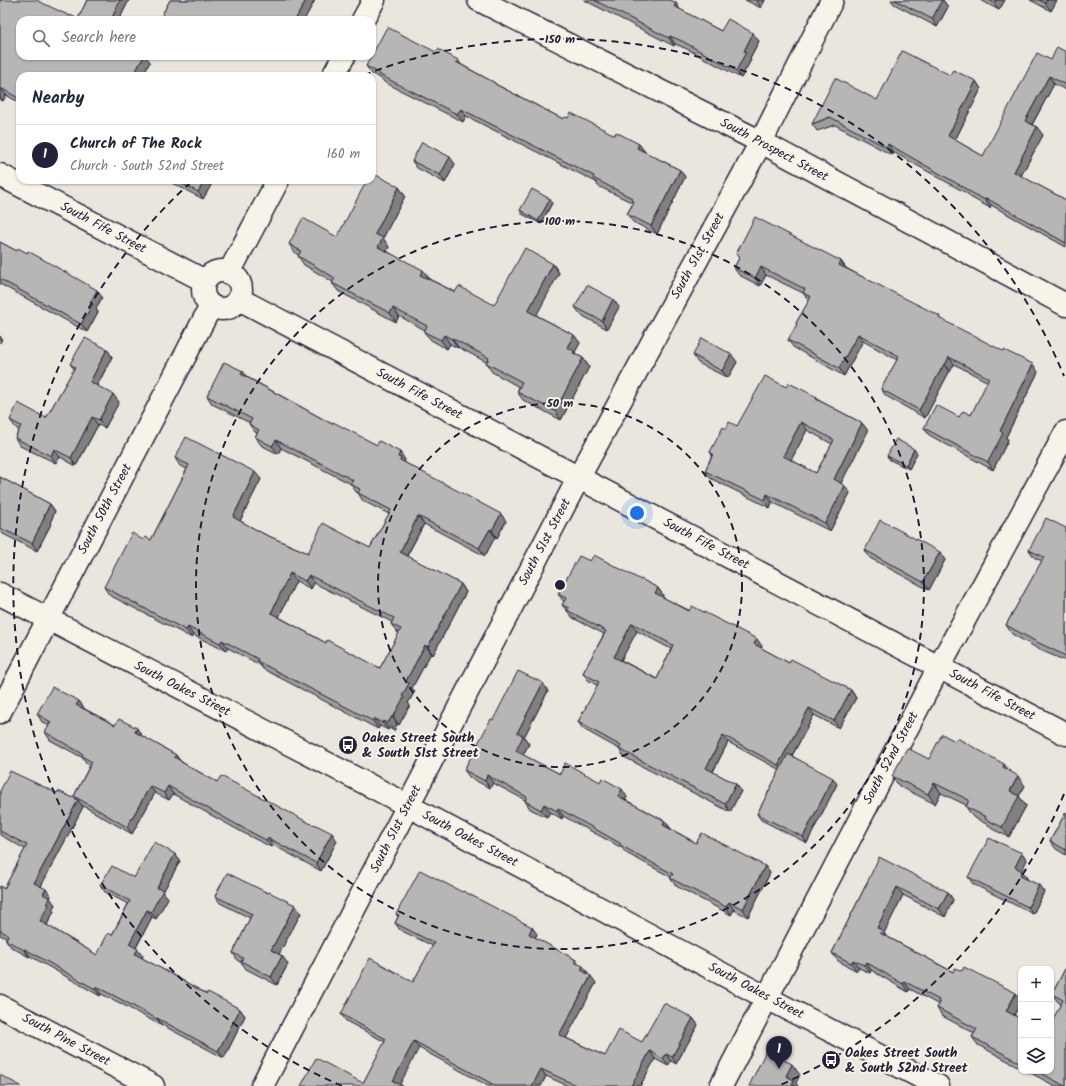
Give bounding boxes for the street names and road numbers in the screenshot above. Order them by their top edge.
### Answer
street label: South Prospect Street [716,113,833,188]
street label: South Fife Street [56,196,151,260]
street label: South 51st Street [666,208,731,303]
street label: South Fife Street [372,362,467,426]
street label: South 50th Street [72,459,138,558]
street label: South 51st Street [513,494,577,589]
street label: South Fife Street [659,512,754,576]
street label: South Oakes Street [130,656,235,723]
street label: South Fife Street [945,663,1040,727]
street label: South 52nd Street [858,707,925,808]
street label: South 51st Street [365,781,428,877]
street label: South Oakes Street [418,805,523,874]
street label: South Oakes Street [704,957,809,1026]
street label: South Pine Street [18,1008,115,1073]

